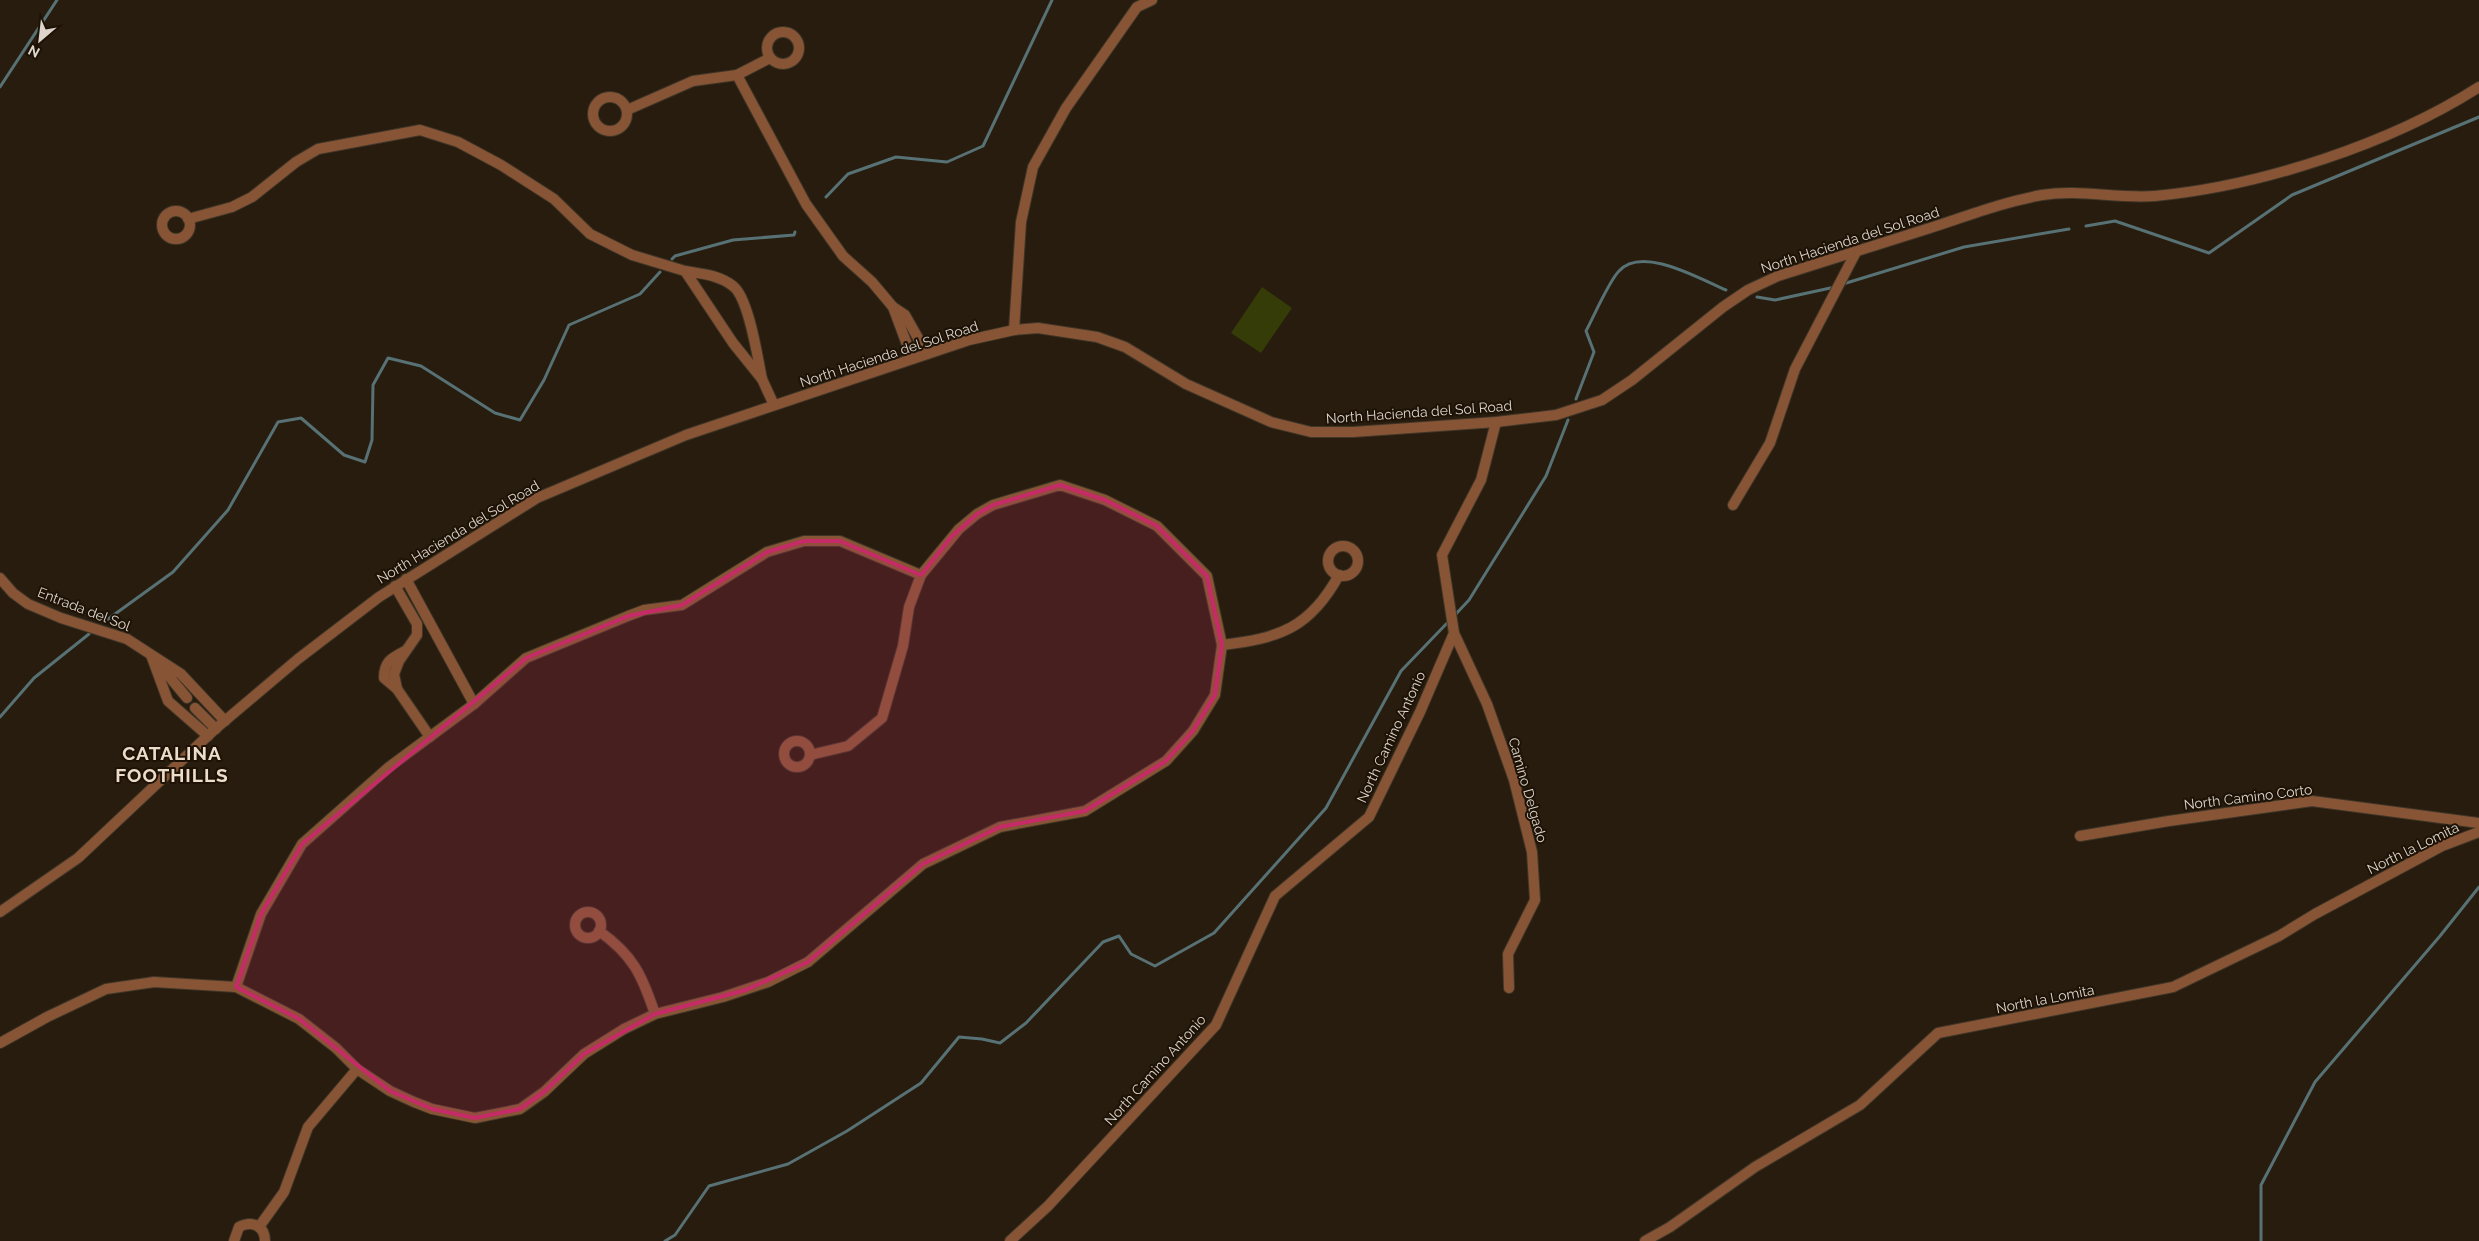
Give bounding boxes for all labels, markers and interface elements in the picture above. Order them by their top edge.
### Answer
north arrow [15,15,65,65]
text: N [25,42,42,61]
street label: North Hacienda del Sol Road [1759,204,1941,276]
street label: North Hacienda del Sol Road [798,318,980,390]
street label: North Hacienda del Sol Road [1325,398,1513,426]
street label: North Hacienda del Sol Road [374,477,542,587]
street label: Entrada del Sol [35,584,133,634]
street label: North Camino Antonio [1354,669,1428,805]
street label: Camino Delgado [1505,736,1551,844]
district label: CATALINA FOOTHILLS [115,742,229,786]
street label: North Camino Corto [2183,781,2313,813]
street label: North la Lomita [2365,819,2461,877]
street label: North la Lomita [1994,982,2096,1016]
street label: North Camino Antonio [1101,1011,1209,1129]

